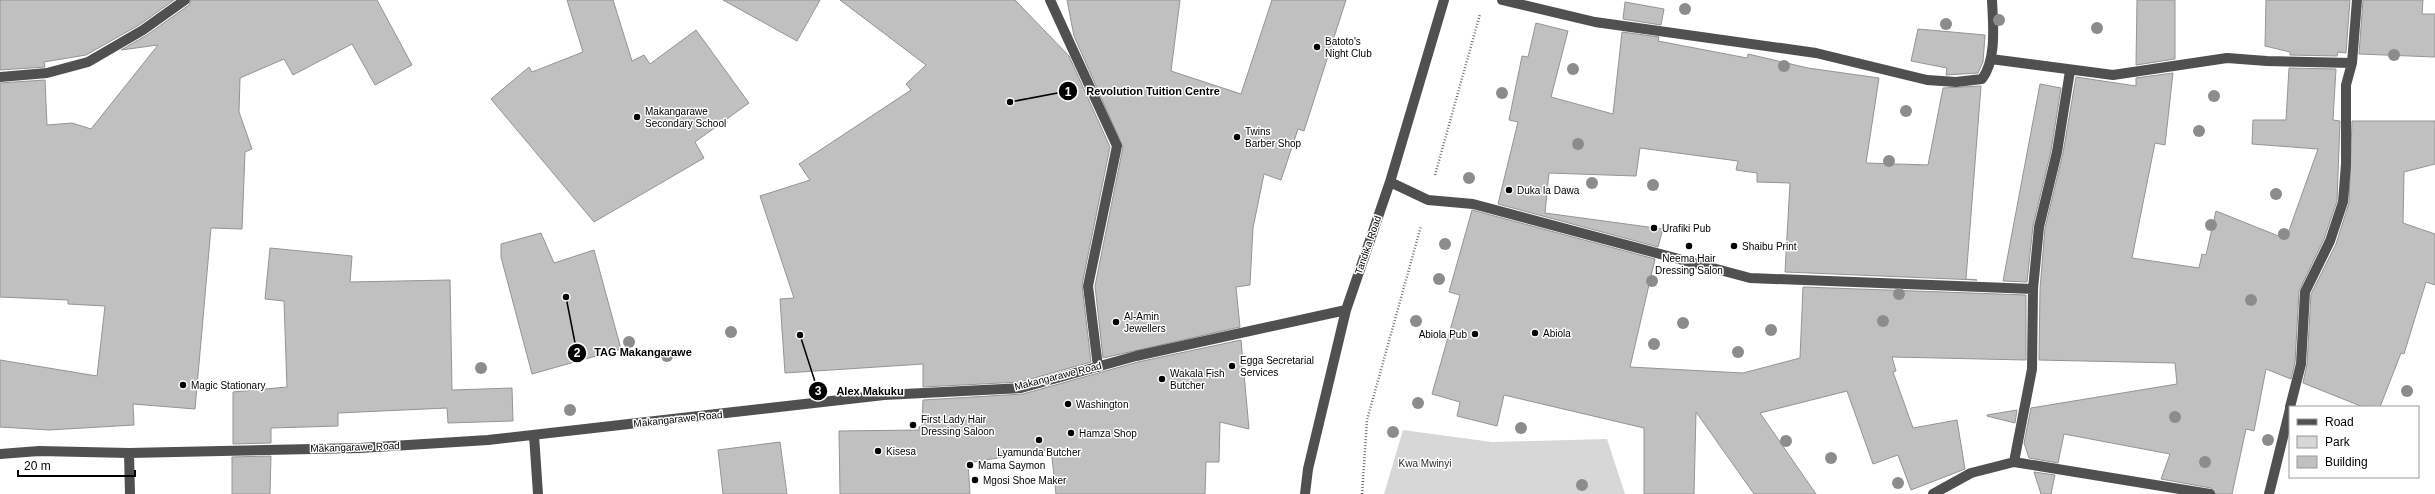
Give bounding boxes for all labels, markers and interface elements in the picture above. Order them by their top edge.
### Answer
place label: Batoto's Night Club [1325,36,1372,59]
marker: Batoto's Night Club [1312,42,1322,52]
callout: Revolution Tuition Centre [1058,80,1228,103]
text: 1 [1065,85,1072,99]
text: Revolution Tuition Centre [1086,85,1220,97]
place label: Makangarawe Secondary School [645,106,726,129]
marker: Makangarawe Secondary School [632,112,642,122]
place label: Twins Barber Shop [1245,126,1302,149]
marker: Twins Barber Shop [1232,132,1242,142]
marker: Duka la Dawa [1504,185,1514,195]
place label: Duka la Dawa [1517,185,1580,196]
street label: Tandika Road [1353,214,1383,276]
marker: Urafiki Pub [1649,223,1659,233]
place label: Urafiki Pub [1662,223,1711,234]
marker: Neema Hair Dressing Salon [1684,241,1694,251]
marker: Shaibu Print [1729,241,1739,251]
place label: Shaibu Print [1742,241,1797,252]
place label: Neema Hair Dressing Salon [1655,253,1723,276]
place label: Al-Amin Jewellers [1124,311,1166,334]
marker: Al-Amin Jewellers [1111,317,1121,327]
marker: Abiola [1530,328,1540,338]
place label: Abiola [1543,328,1571,339]
place label: Abiola Pub [1419,329,1467,340]
marker: Abiola Pub [1470,329,1480,339]
callout: TAG Makangarawe [567,341,700,364]
text: 2 [574,346,581,360]
text: TAG Makangarawe [594,346,692,358]
place label: Egga Secretarial Services [1240,355,1314,378]
street label: Makangarawe Road [1013,360,1103,392]
marker: Egga Secretarial Services [1227,361,1237,371]
place label: Wakala Fish Butcher [1170,368,1225,391]
marker: Wakala Fish Butcher [1157,374,1167,384]
callout: Alex Makuku [808,379,911,402]
marker: Magic Stationary [178,380,188,390]
place label: Magic Stationary [191,380,265,391]
text: 3 [815,384,822,398]
text: Alex Makuku [836,385,904,397]
marker: Washington [1063,399,1073,409]
place label: Washington [1076,399,1128,410]
legend [2289,406,2419,478]
street label: Makangarawe Road [633,409,723,429]
place label: First Lady Hair Dressing Saloon [921,414,994,437]
text: Road [2325,415,2354,429]
marker: First Lady Hair Dressing Saloon [908,420,918,430]
marker: Hamza Shop [1066,428,1076,438]
place label: Hamza Shop [1079,428,1137,439]
marker: Lyamunda Butcher [1034,435,1044,445]
text: Park [2325,435,2351,449]
street label: Makangarawe Road [310,440,400,454]
marker: Kisesa [873,446,883,456]
place label: Kisesa [886,446,916,457]
place label: Lyamunda Butcher [997,447,1081,458]
scale bar [18,452,135,478]
text: Building [2325,455,2368,469]
park label: Kwa Mwinyi [1399,458,1451,469]
text: 20 m [24,459,51,473]
marker: Mama Saymon [965,460,975,470]
place label: Mama Saymon [978,460,1045,471]
marker: Mgosi Shoe Maker [970,475,980,485]
place label: Mgosi Shoe Maker [983,475,1067,486]

